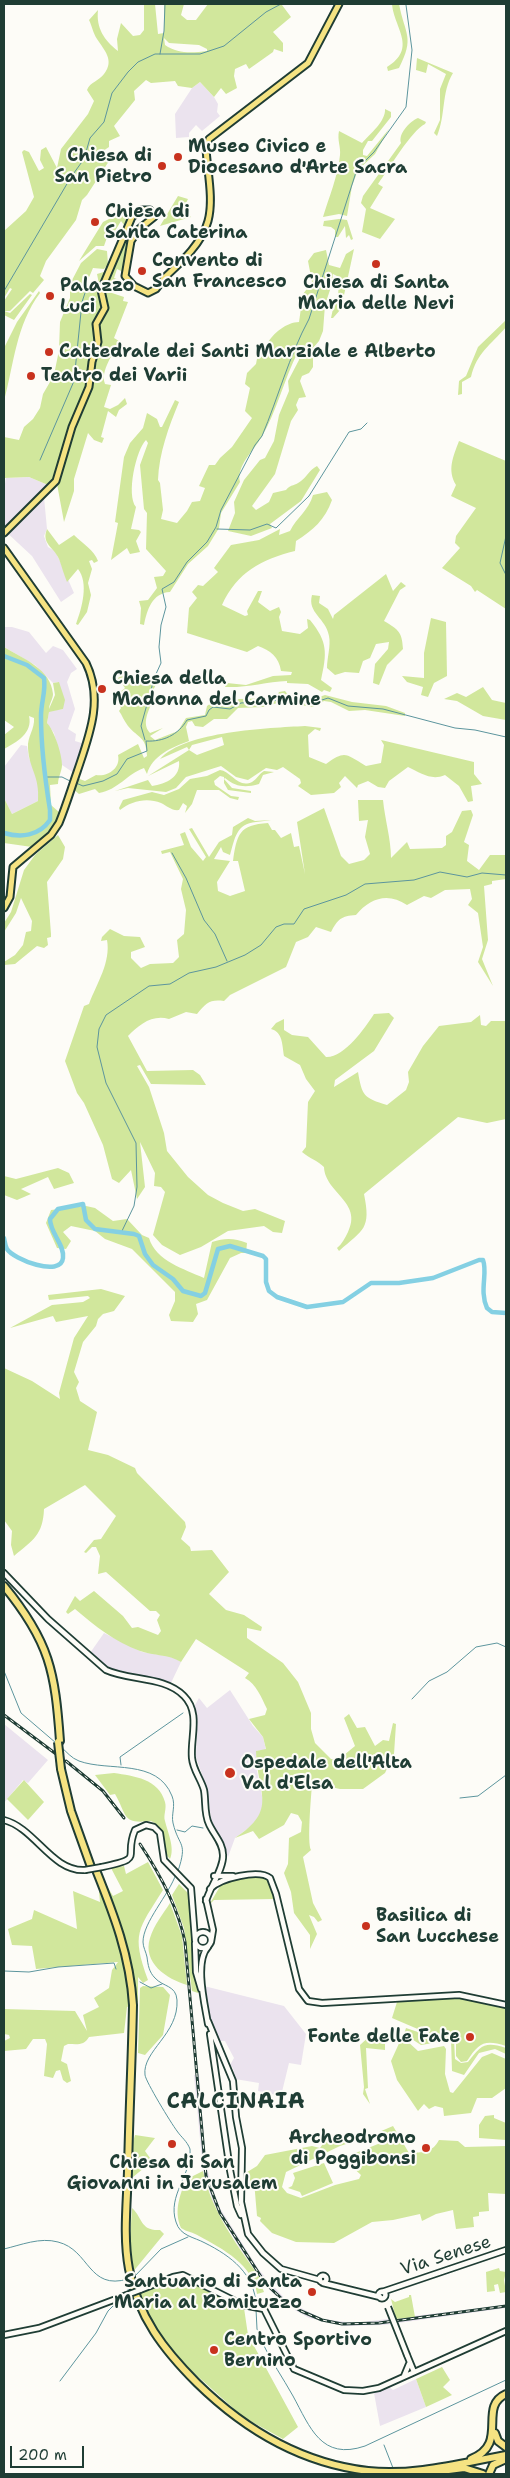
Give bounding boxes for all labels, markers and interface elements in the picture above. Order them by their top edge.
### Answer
place label: Museo Civico e Diocesano d'Arte Sacra [188,136,407,178]
place label: Chiesa di San Pietro [54,145,152,188]
marker: Museo Civico e Diocesano d'Arte Sacra [172,151,184,163]
marker: Chiesa di San Pietro [156,160,168,172]
place label: Chiesa di Santa Caterina [105,201,248,243]
marker: Chiesa di Santa Caterina [89,216,101,228]
place label: Convento di San Francesco [152,250,287,292]
marker: Chiesa di Santa Maria delle Nevi [370,258,382,270]
marker: Convento di San Francesco [136,265,148,277]
place label: Chiesa di Santa Maria delle Nevi [298,272,454,314]
place label: Palazzo Luci [60,275,134,318]
marker: Palazzo Luci [44,290,56,302]
place label: Cattedrale dei Santi Marziale e Alberto [59,341,436,363]
marker: Cattedrale dei Santi Marziale e Alberto [43,346,55,358]
place label: Teatro dei Varii [41,365,187,387]
marker: Teatro dei Varii [25,370,37,382]
place label: Chiesa della Madonna del Carmine [112,668,321,711]
marker: Chiesa della Madonna del Carmine [96,683,108,695]
place label: Ospedale dell'Alta Val d'Elsa [241,1752,412,1795]
marker: Ospedale dell'Alta Val d'Elsa [223,1766,237,1780]
place label: Basilica di San Lucchese [376,1905,499,1948]
marker: Basilica di San Lucchese [360,1920,372,1932]
place label: Fonte delle Fate [307,2026,460,2048]
marker: Fonte delle Fate [464,2031,476,2043]
district label: CALCINAIA [165,2089,307,2115]
place label: Archeodromo di Poggibonsi [288,2127,416,2170]
marker: Chiesa di San Giovanni in Jerusalem [166,2138,178,2150]
marker: Archeodromo di Poggibonsi [420,2142,432,2154]
place label: Chiesa di San Giovanni in Jerusalem [67,2152,277,2194]
street label: Via Senese [398,2231,494,2281]
place label: Santuario di Santa Maria al Romituzzo [114,2271,302,2314]
marker: Santuario di Santa Maria al Romituzzo [306,2286,318,2298]
place label: Centro Sportivo Bernino [224,2329,372,2372]
marker: Centro Sportivo Bernino [208,2344,220,2356]
scale bar [12,2436,86,2468]
text: 200 m [18,2445,67,2465]

